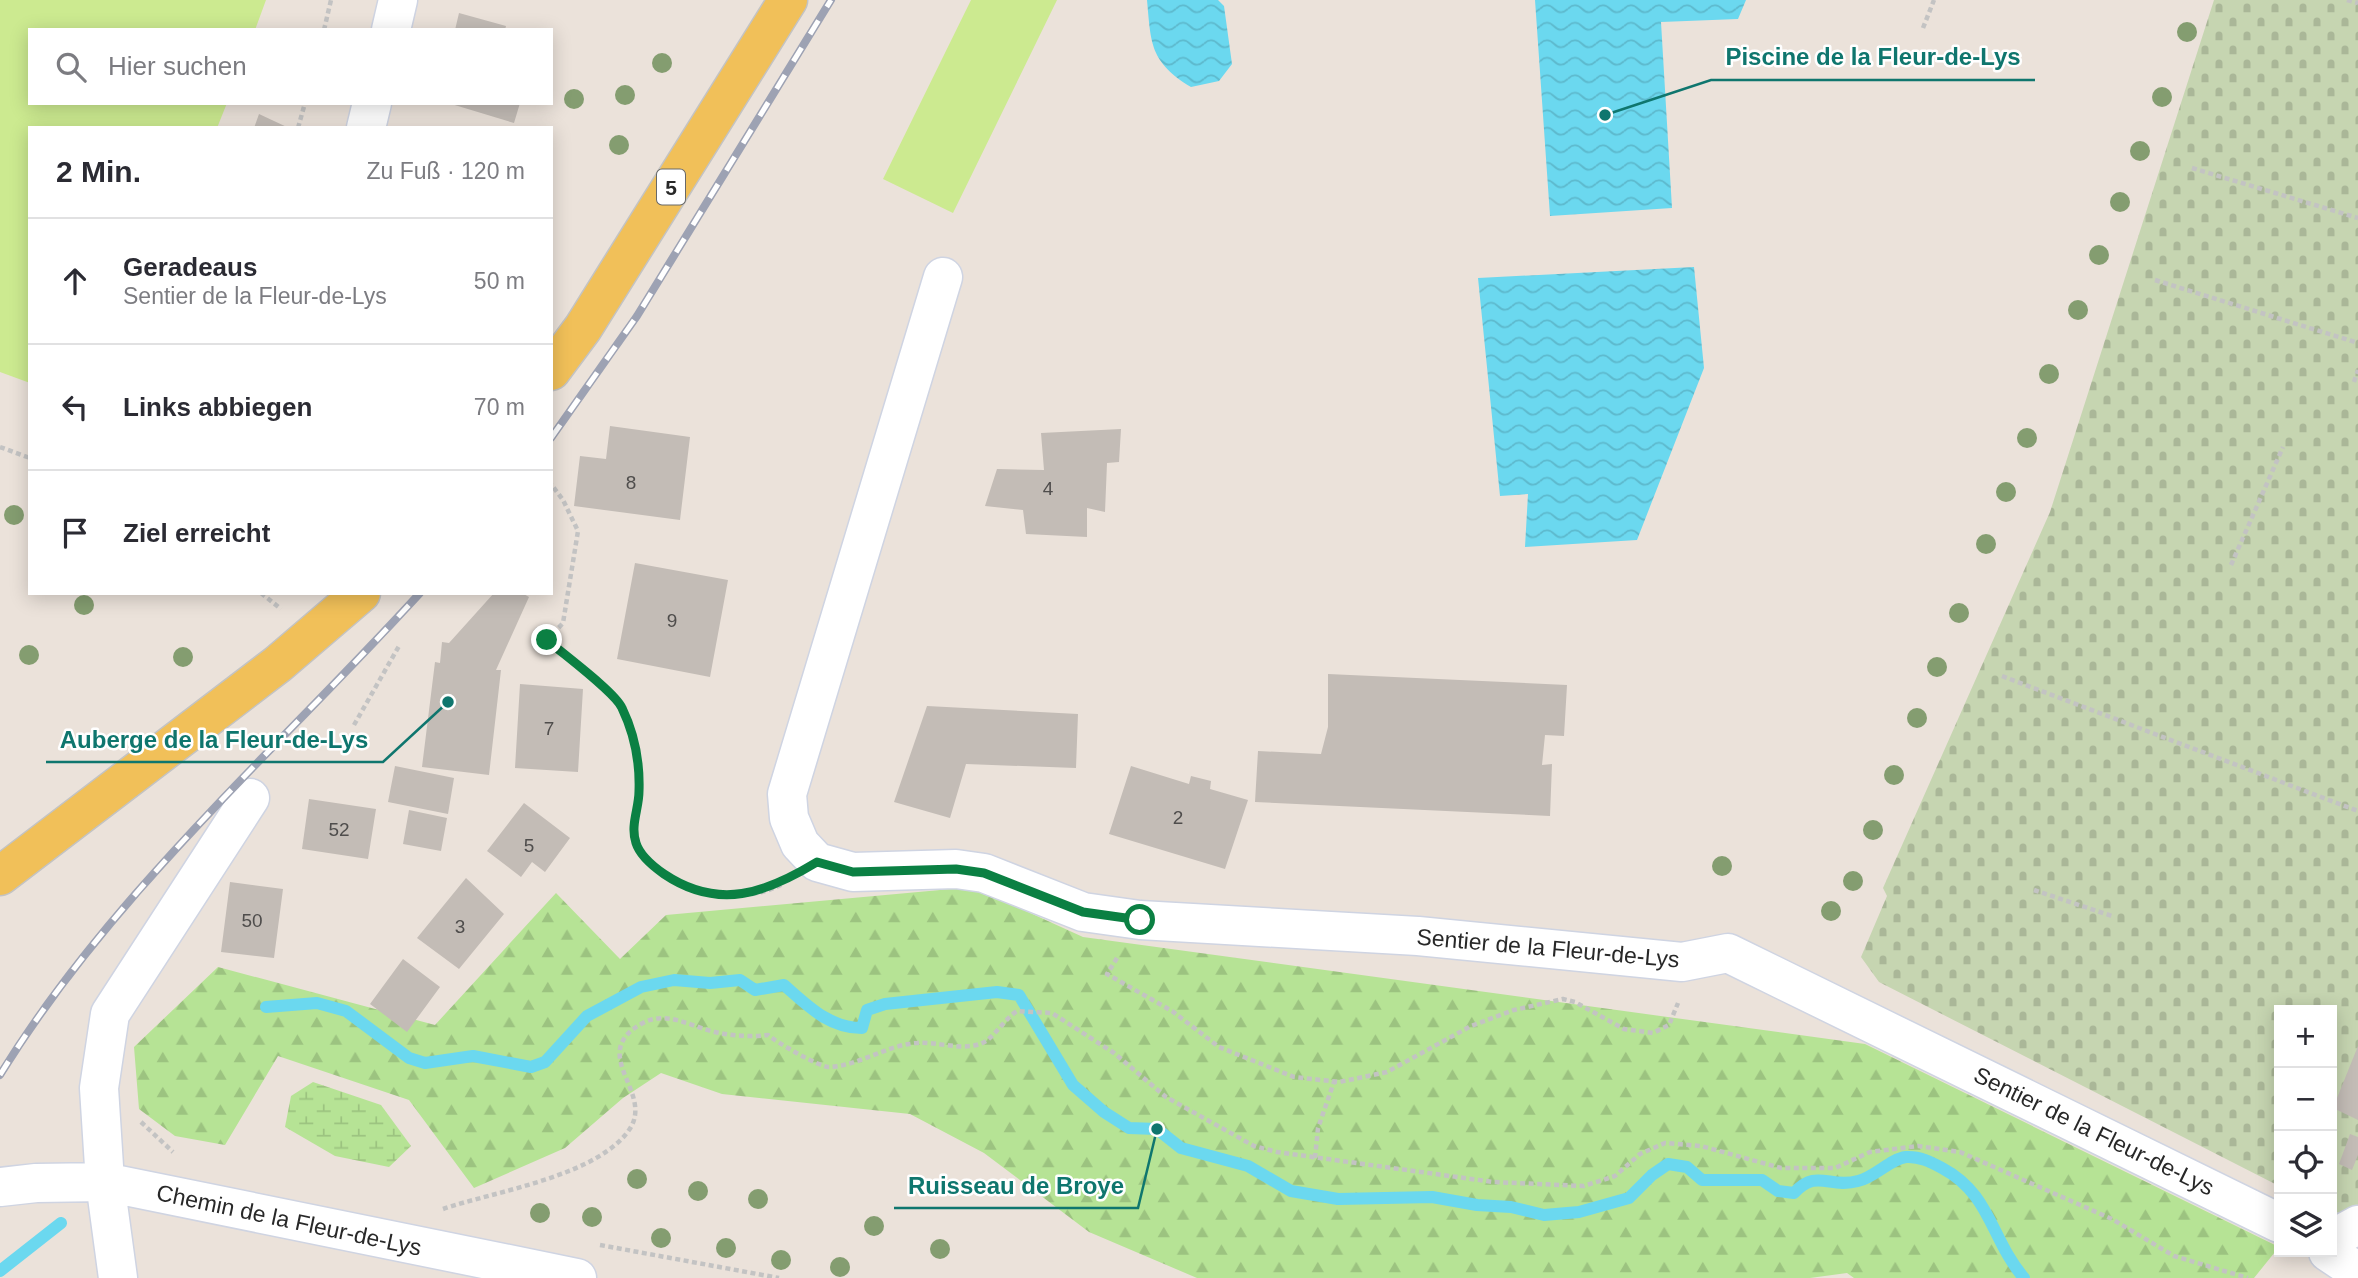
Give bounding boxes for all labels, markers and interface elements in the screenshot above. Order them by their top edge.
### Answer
search box [28,28,553,105]
callout: Piscine de la Fleur-de-Lys [1711,35,2035,80]
text: Piscine de la Fleur-de-Lys [1725,43,2021,70]
icon: search [52,48,90,86]
text: Hier suchen [108,51,247,81]
text: 2 Min. [56,155,141,188]
text: Zu Fuß · 120 m [367,158,525,184]
road number: 5 [657,170,685,204]
text: Geradeaus [123,252,257,282]
icon: ahead [56,262,94,300]
text: 50 m [474,268,525,294]
text: Sentier de la Fleur-de-Lys [123,283,387,309]
icon: left [56,388,94,426]
text: Links abbiegen [123,392,312,422]
text: 70 m [474,394,525,420]
house number: 8 [626,472,636,493]
house number: 4 [1043,478,1054,499]
icon: arrive [56,514,94,552]
text: Ziel erreicht [123,518,270,548]
house number: 9 [667,610,677,631]
route end [531,624,562,655]
callout: Auberge de la Fleur-de-Lys [46,717,383,762]
house number: 7 [544,718,554,739]
text: Auberge de la Fleur-de-Lys [60,726,368,753]
house number: 2 [1173,807,1183,828]
house number: 52 [328,819,350,840]
house number: 5 [524,835,534,856]
route start [1124,904,1155,935]
house number: 50 [241,910,263,931]
house number: 3 [455,916,465,937]
street label: Sentier de la Fleur-de-Lys [1415,924,1681,972]
map controls [2274,1005,2337,1257]
button: + [2274,1005,2337,1068]
street label: Sentier de la Fleur-de-Lys [1970,1061,2218,1201]
button: − [2274,1068,2337,1131]
button: locate [2274,1131,2337,1194]
callout: Ruisseau de Broye [894,1163,1138,1208]
text: Ruisseau de Broye [908,1172,1124,1199]
street label: Chemin de la Fleur-de-Lys [154,1179,424,1261]
button: layers [2274,1194,2337,1257]

